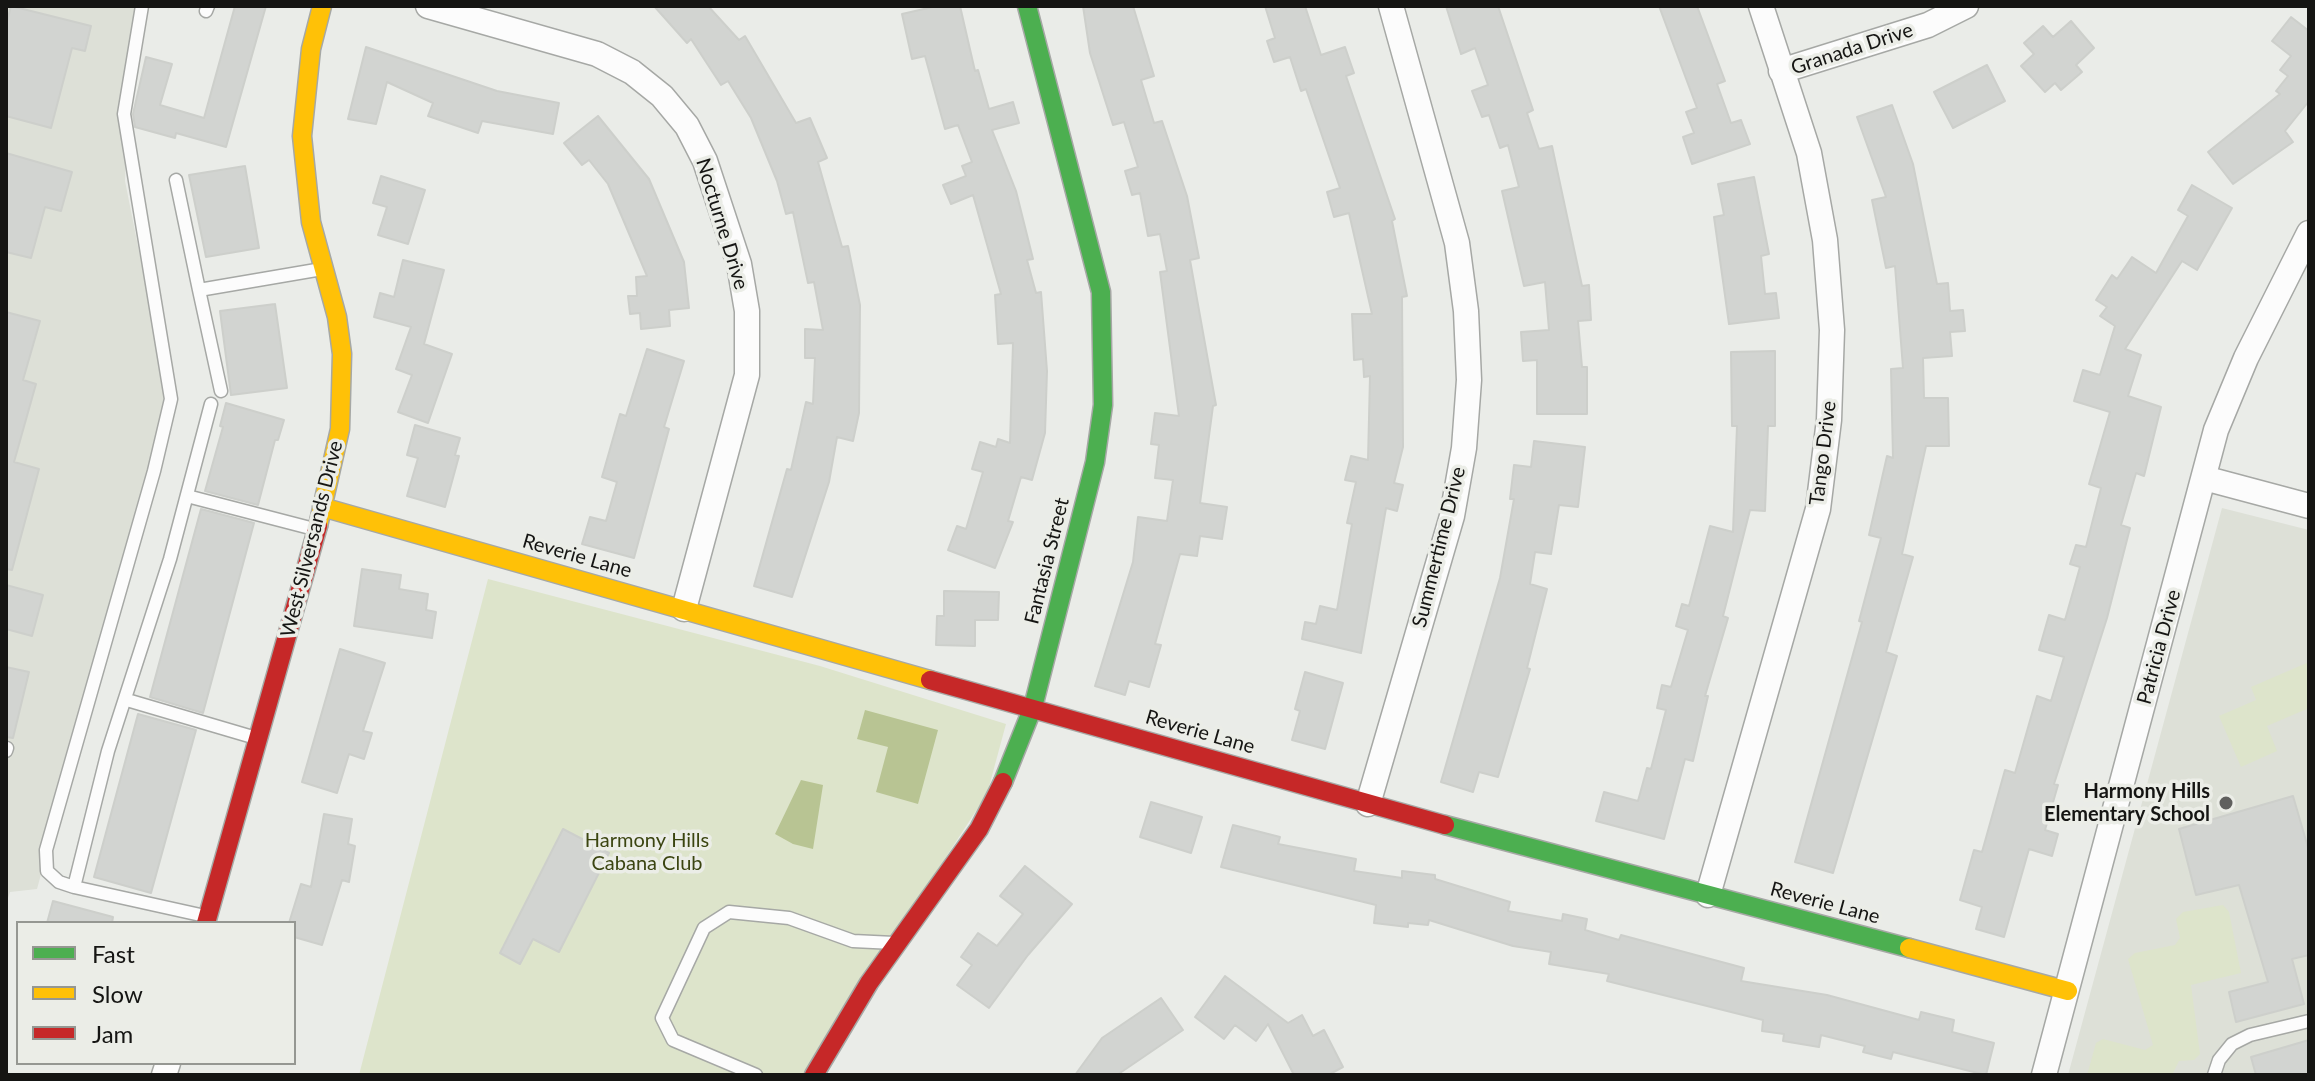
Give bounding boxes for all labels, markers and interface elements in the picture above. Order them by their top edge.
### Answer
street label: Granada Drive [1788,18,1916,80]
street label: Nocturne Drive [691,155,753,293]
street label: Tango Drive [1805,399,1841,507]
street label: West Silversands Drive [276,438,348,640]
street label: Summertime Drive [1407,464,1471,630]
street label: Fantasia Street [1020,495,1074,627]
street label: Reverie Lane [520,529,634,583]
street label: Patricia Drive [2132,587,2186,707]
street label: Reverie Lane [1143,705,1257,759]
place label: Harmony Hills Elementary School [2044,780,2210,827]
marker: Harmony Hills Elementary School [2217,794,2235,812]
park label: Harmony Hills Cabana Club [585,829,709,876]
street label: Reverie Lane [1768,877,1882,929]
legend [16,921,296,1065]
text: Fast [92,939,135,968]
text: Slow [92,979,143,1008]
text: Jam [92,1019,133,1048]

